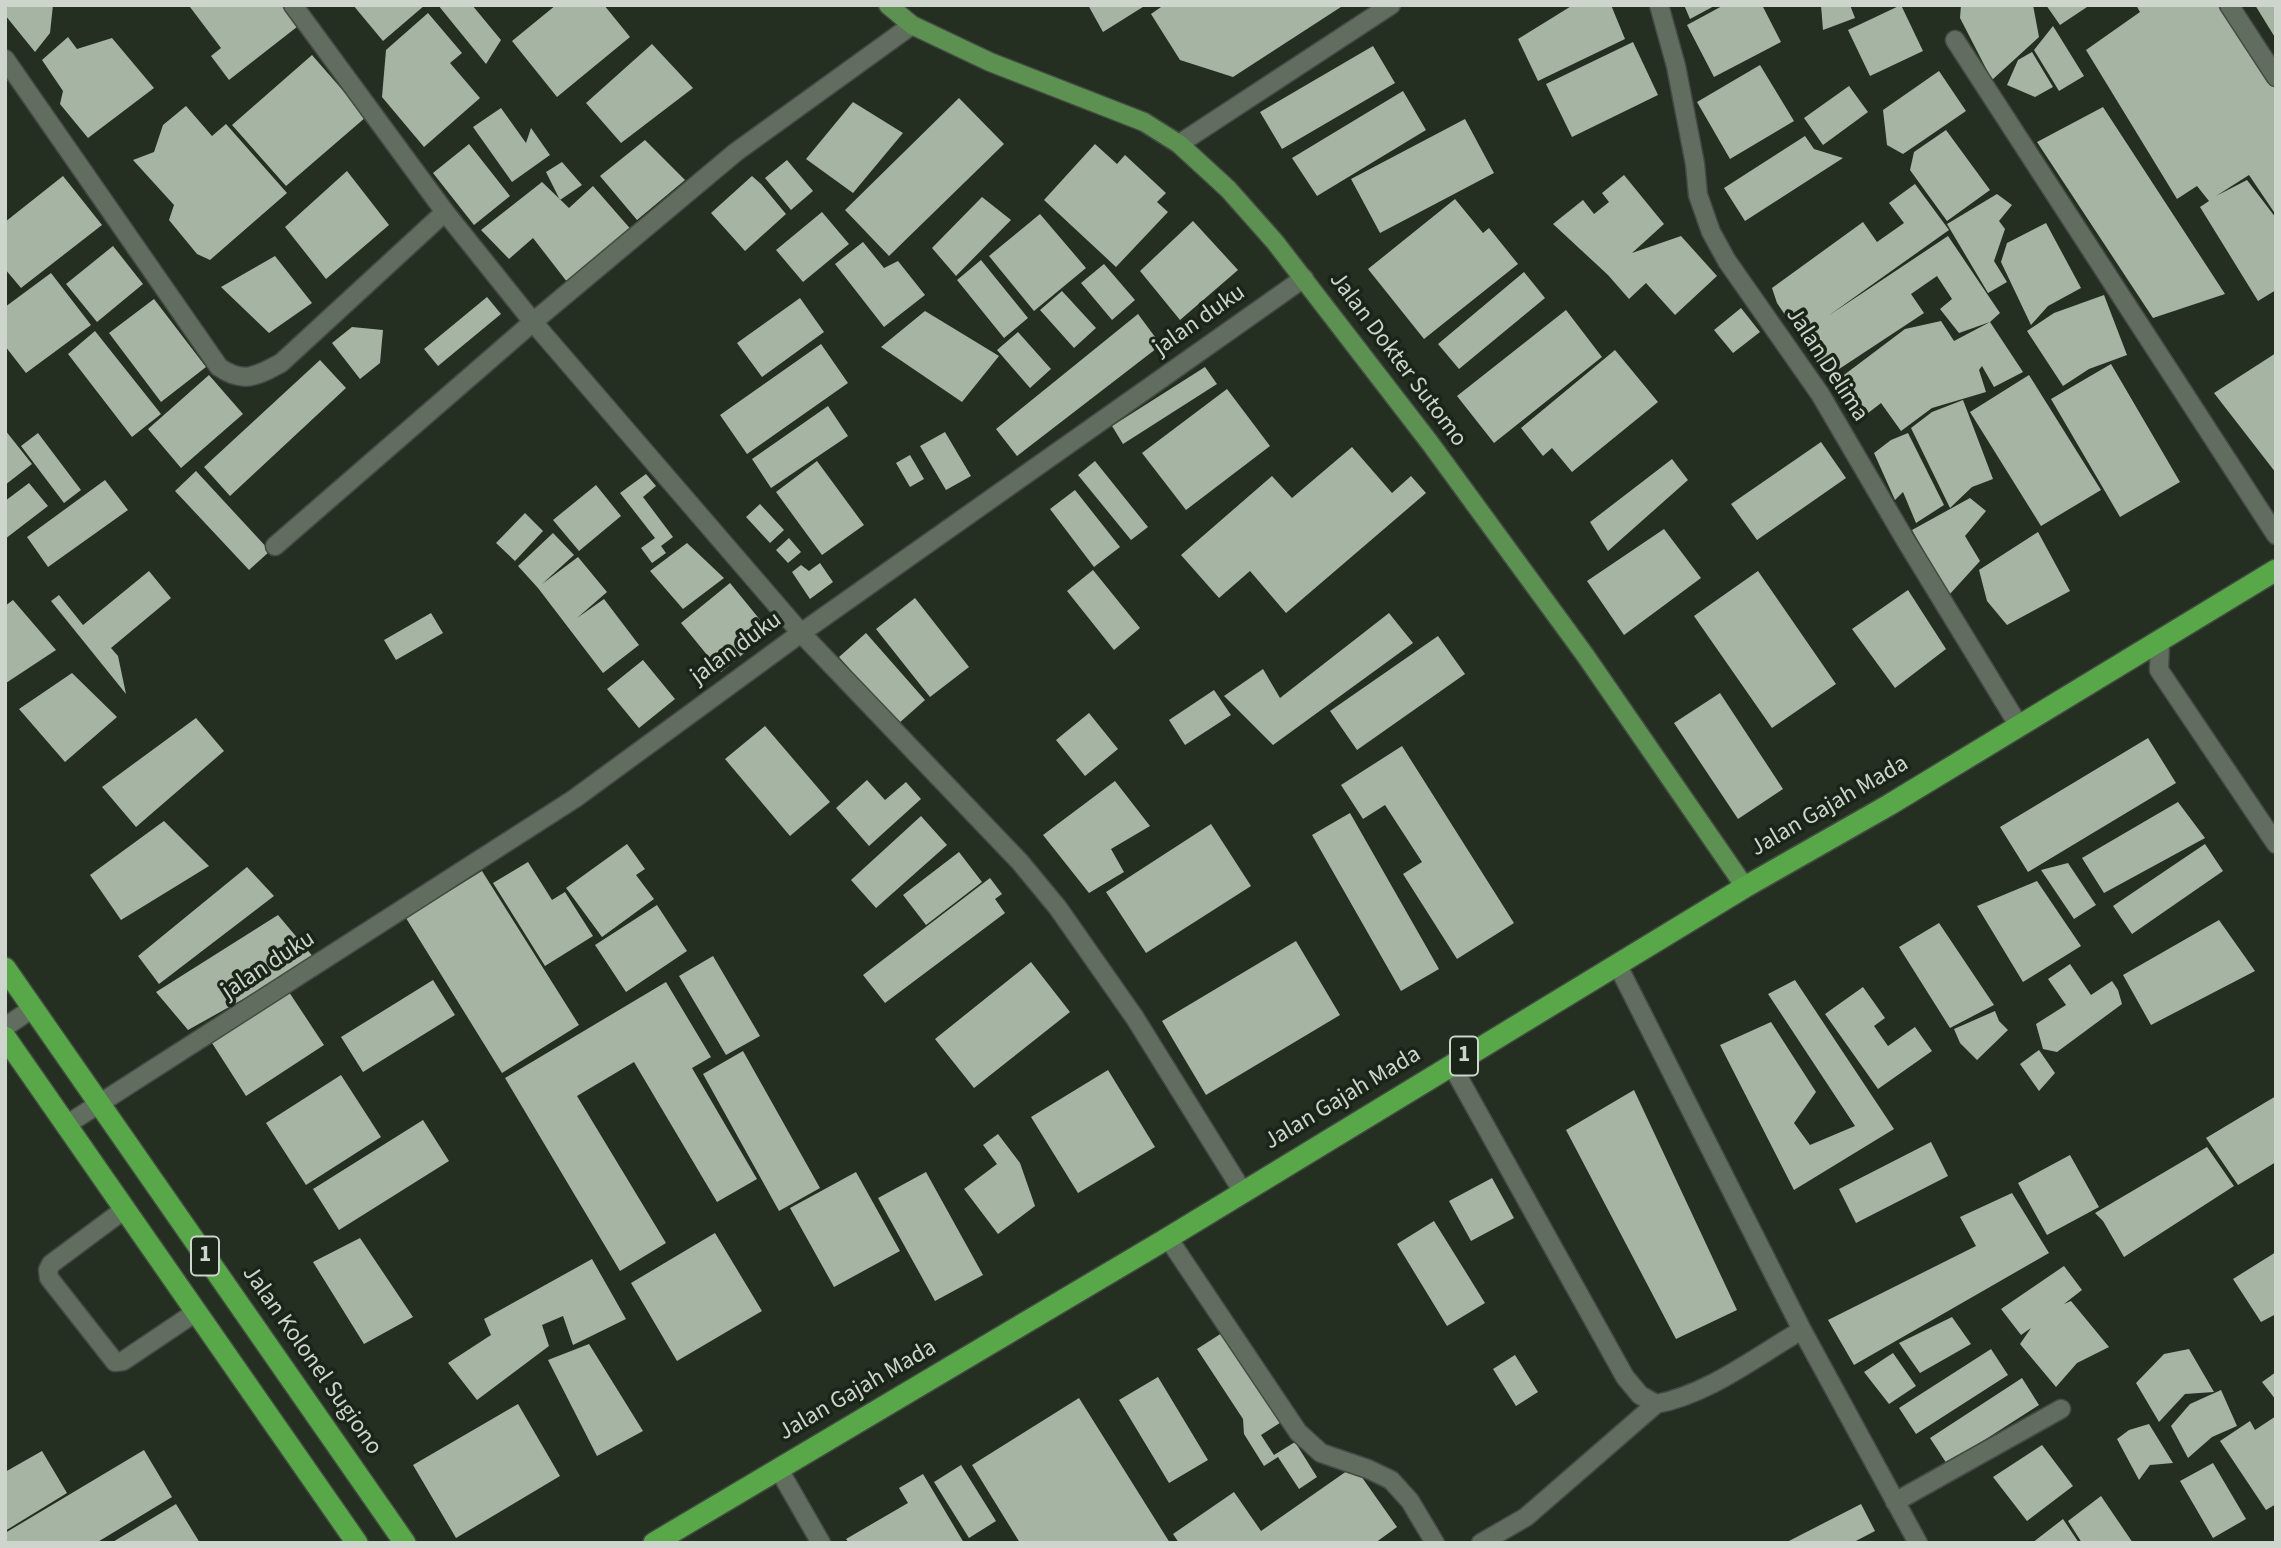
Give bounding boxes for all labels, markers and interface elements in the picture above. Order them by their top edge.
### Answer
street label: Jalan Dokter Sutomo [1322,267,1472,453]
street label: jalan duku [1149,279,1251,363]
street label: Jalan Delima [1778,302,1874,428]
street label: jalan duku [686,606,788,692]
street label: Jalan Gajah Mada [1746,750,1914,864]
street label: jalan duku [217,925,321,1007]
road number: 1 [1450,1036,1478,1076]
street label: Jalan Gajah Mada [1260,1041,1426,1157]
road number: 1 [191,1236,219,1275]
street label: Jalan Kolonel Sugiono [235,1261,387,1461]
street label: Jalan Gajah Mada [774,1334,942,1448]

